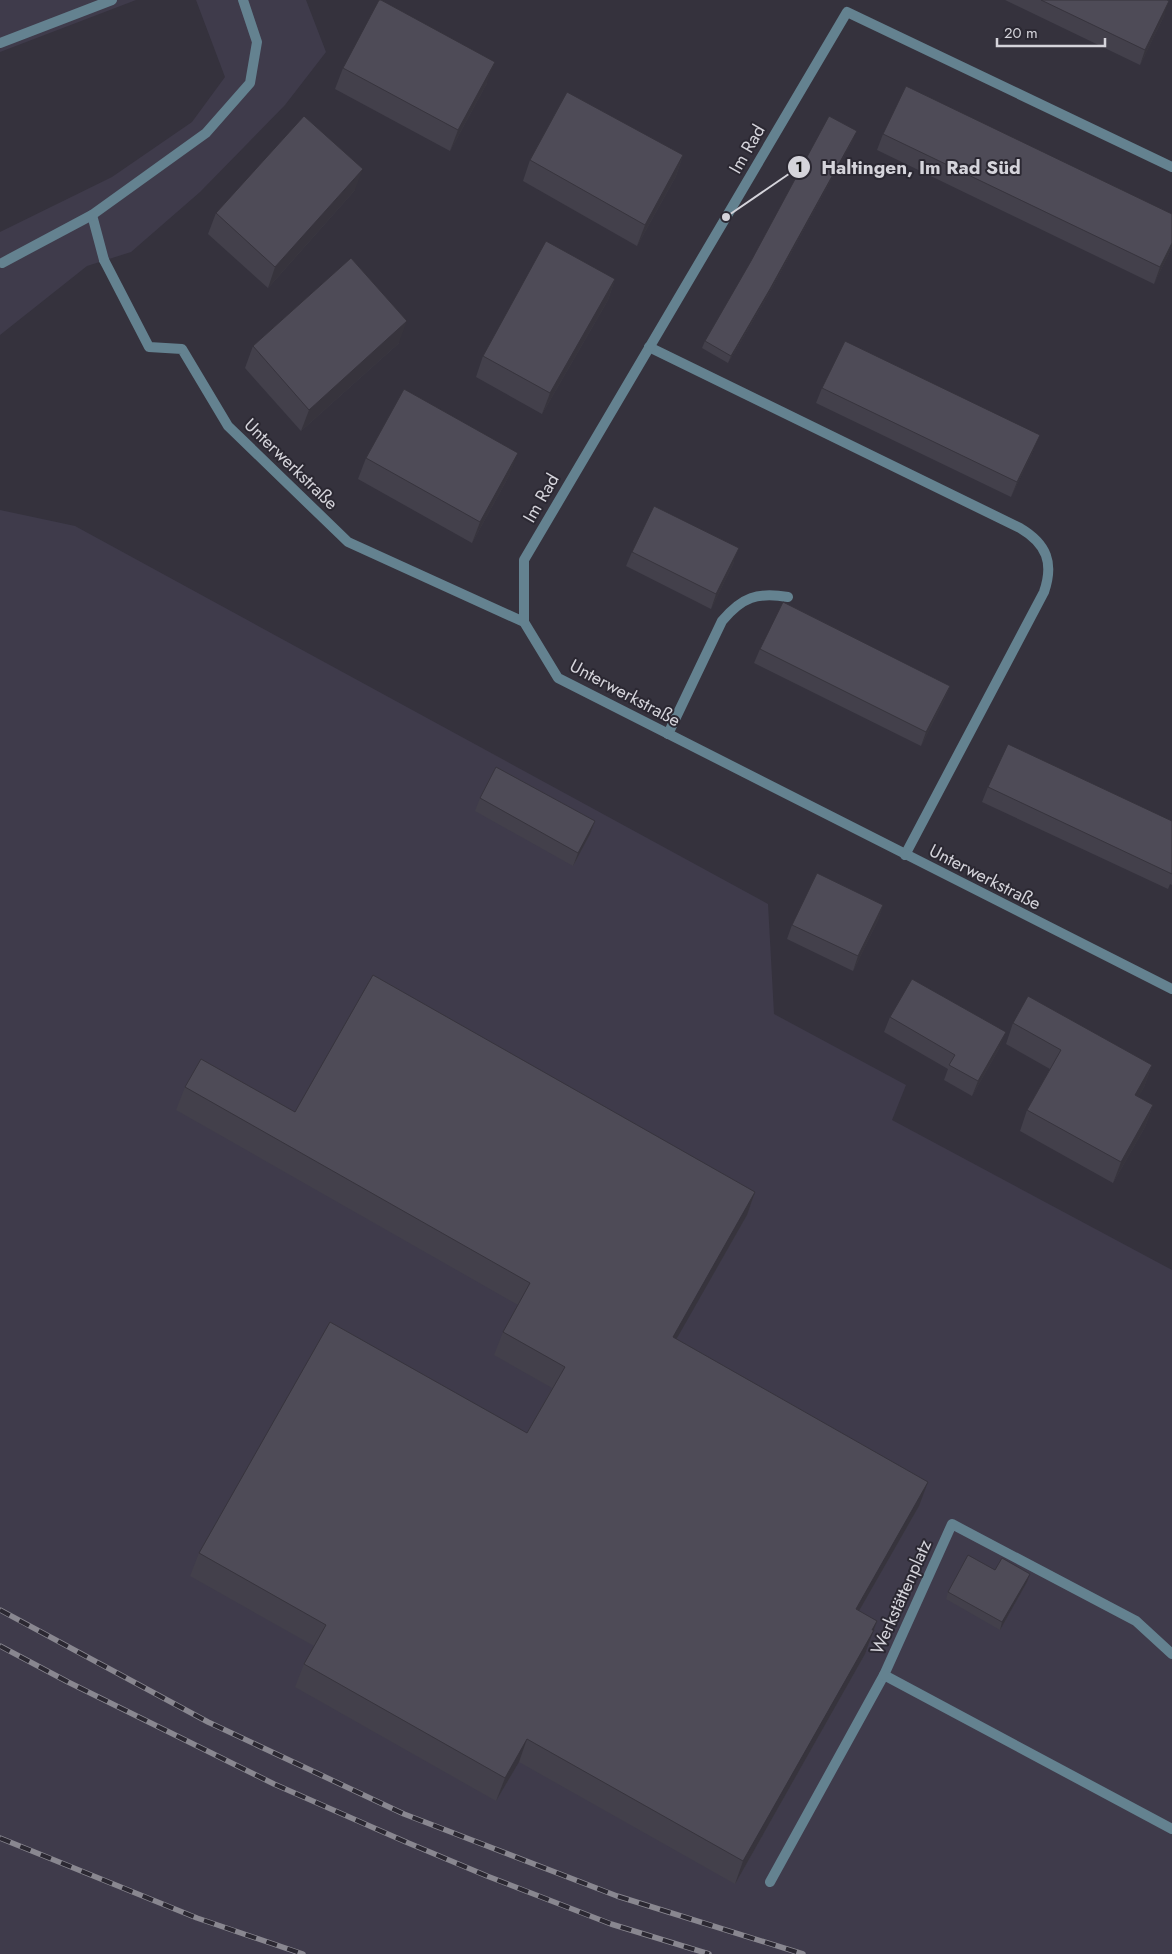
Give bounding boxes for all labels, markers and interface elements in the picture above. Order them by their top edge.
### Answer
scale bar [997,15,1104,47]
text: 20 m [1004,22,1038,44]
street label: Im Rad [723,120,771,178]
callout: Haltingen, Im Rad Süd [786,150,1031,184]
text: Haltingen, Im Rad Süd [821,154,1021,181]
text: 1 [795,156,803,178]
street label: Unterwerkstraße [238,412,344,516]
street label: Im Rad [517,469,565,527]
street label: Unterwerkstraße [565,653,685,733]
street label: Unterwerkstraße [925,838,1045,916]
street label: Werkstättenplatz [864,1535,938,1659]

